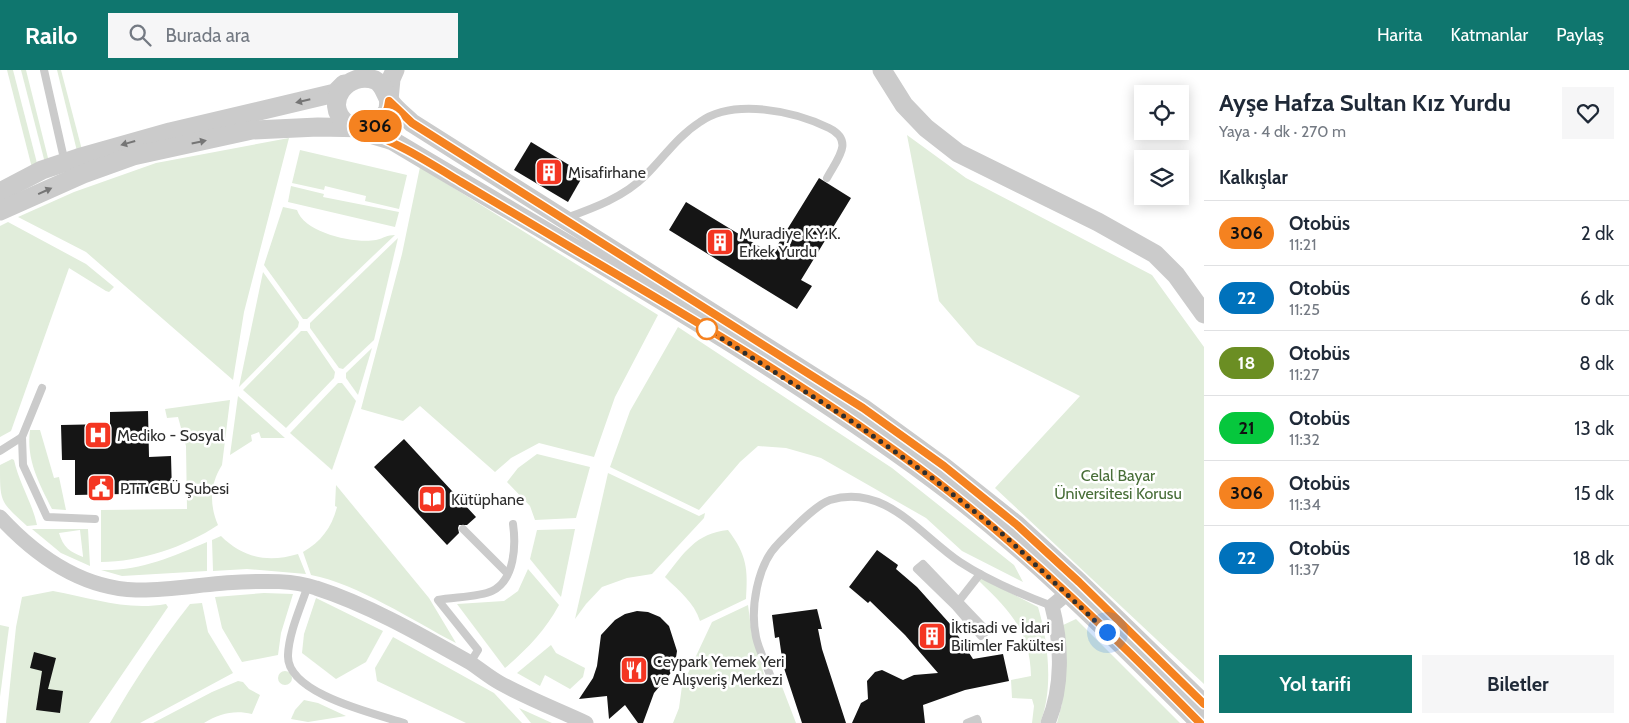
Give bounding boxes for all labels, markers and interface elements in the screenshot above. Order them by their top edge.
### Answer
search box [108,13,458,58]
text: Railo [25,21,78,50]
icon: search [126,21,154,49]
text: Burada ara [166,24,250,47]
text: Harita [1377,24,1422,46]
text: Katmanlar [1450,24,1528,46]
text: Paylaş [1556,24,1604,46]
map controls [1134,85,1189,205]
button: locate [1134,85,1189,140]
button: heart [1562,87,1614,139]
text: Ayşe Hafza Sultan Kız Yurdu [1219,88,1511,117]
one-way arrow [296,97,311,105]
line badge: 306 [346,110,404,142]
text: 306 [359,115,391,137]
text: Yaya · 4 dk · 270 m [1219,122,1346,141]
one-way arrow [191,138,206,146]
one-way arrow [121,140,136,148]
button: layers [1134,150,1189,205]
building icon: Misafirhane [534,157,564,187]
place label: Misafirhane [568,163,646,182]
text: Kalkışlar [1219,166,1288,189]
one-way arrow [38,187,52,195]
text: Otobüs [1289,212,1350,235]
text: 306 [1230,222,1263,244]
text: 2 dk [1581,222,1614,245]
place label: Muradiye K.Y.K. Erkek Yurdu [739,224,841,261]
building icon: Muradiye K.Y.K. Erkek Yurdu [705,227,735,257]
text: 11:21 [1289,235,1316,254]
text: Otobüs [1289,277,1350,300]
text: 22 [1237,287,1256,309]
text: 6 dk [1580,287,1614,310]
text: 11:25 [1289,300,1320,319]
unlabelled marker [696,318,718,340]
text: Otobüs [1289,342,1350,365]
text: 18 [1238,352,1255,374]
text: 8 dk [1579,352,1614,375]
text: 11:27 [1289,365,1319,384]
text: Otobüs [1289,407,1350,430]
text: 21 [1238,417,1255,439]
text: 13 dk [1574,417,1614,440]
hospital icon: Mediko - Sosyal [83,420,113,450]
place label: Mediko - Sosyal [117,426,224,445]
text: 11:32 [1289,430,1320,449]
park label: Celal Bayar Üniversitesi Korusu [1054,466,1182,503]
text: Otobüs [1289,472,1350,495]
public building icon: PTT CBÜ Şubesi [86,473,116,503]
place label: PTT CBÜ Şubesi [120,479,229,498]
text: 306 [1230,482,1263,504]
text: 15 dk [1574,482,1614,505]
library icon: Kütüphane [417,484,447,514]
place label: Kütüphane [451,490,524,509]
text: 11:34 [1289,495,1321,514]
text: Otobüs [1289,537,1350,560]
text: 22 [1237,547,1256,569]
text: 18 dk [1573,547,1614,570]
text: 11:37 [1289,560,1319,579]
place label: İktisadi ve İdari Bilimler Fakültesi [951,618,1064,655]
your location [1095,620,1120,645]
building icon: İktisadi ve İdari Bilimler Fakültesi [917,621,947,651]
place label: Ceypark Yemek Yeri ve Alışveriş Merkezi [653,652,785,689]
restaurant icon: Ceypark Yemek Yeri ve Alışveriş Merkezi [619,655,649,685]
button: Yol tarifi [1219,655,1412,713]
button: Biletler [1422,655,1614,713]

